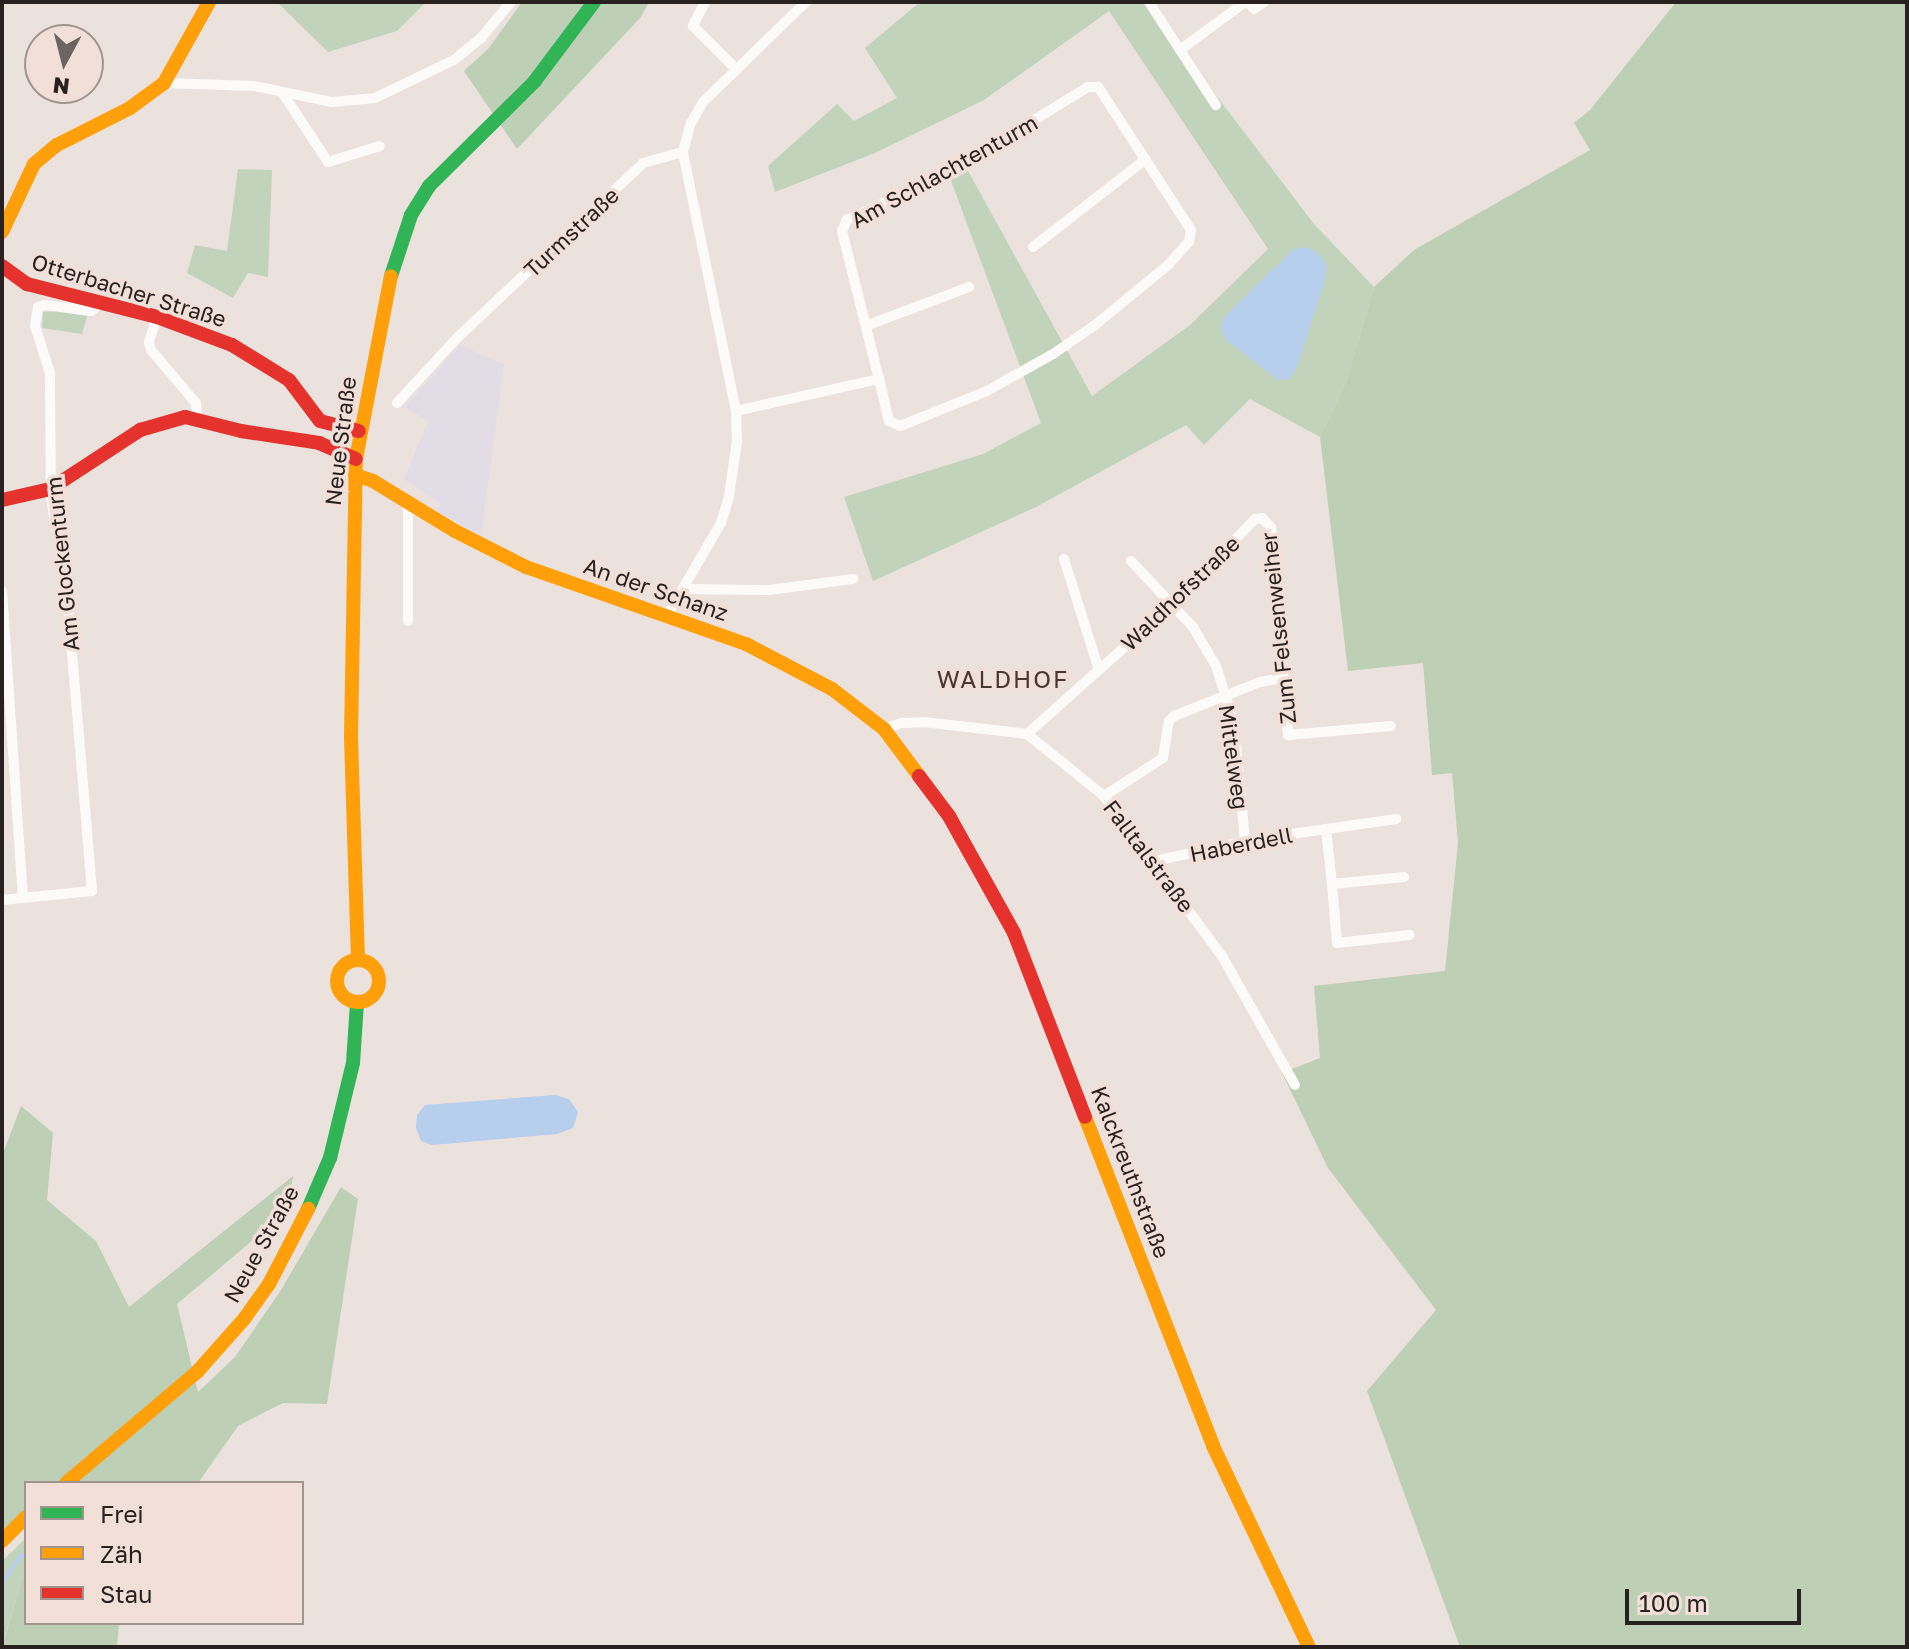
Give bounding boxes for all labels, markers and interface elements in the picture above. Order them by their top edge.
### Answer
north arrow [24,24,104,104]
text: N [51,72,71,101]
street label: Am Schlachtenturm [846,109,1042,233]
street label: Turmstraße [518,181,624,283]
street label: Otterbacher Straße [29,248,229,332]
street label: Neue Straße [319,375,361,507]
street label: Am Glockenturm [40,475,84,653]
street label: Waldhofstraße [1115,530,1245,656]
street label: Zum Felsenweiher [1255,531,1301,725]
street label: An der Schanz [580,552,732,626]
district label: WALDHOF [937,665,1069,693]
street label: Mittelweg [1214,703,1254,811]
street label: Falltalstraße [1098,795,1200,917]
street label: Haberdell [1187,821,1295,867]
street label: Kalckreuthstraße [1086,1082,1176,1262]
street label: Neue Straße [218,1181,304,1307]
legend [24,1481,304,1625]
text: Frei [100,1499,144,1528]
text: Zäh [100,1539,143,1568]
scale bar [1629,1573,1805,1623]
text: Stau [100,1579,153,1608]
text: 100 m [1639,1588,1708,1617]

